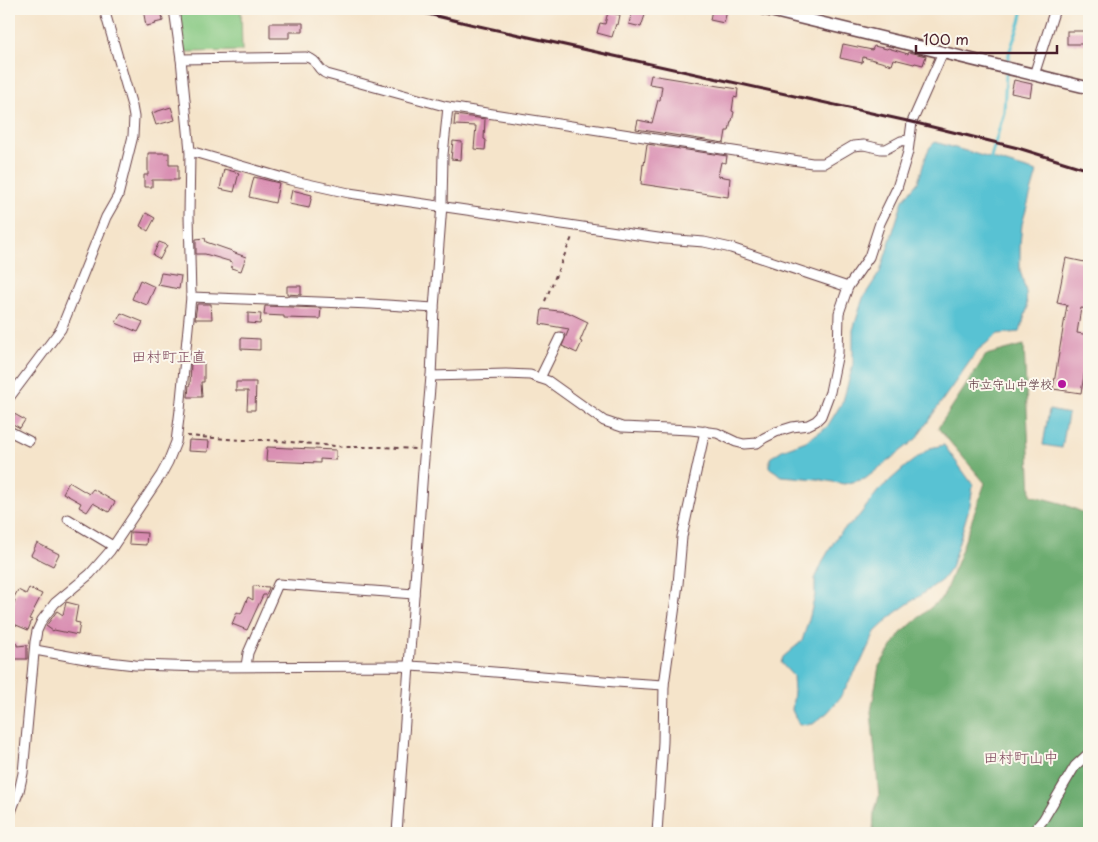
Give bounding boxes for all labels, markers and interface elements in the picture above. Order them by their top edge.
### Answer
scale bar [916,22,1057,54]
text: 100 m [923,27,969,50]
district label: 田村町正直 [131,344,207,367]
place label: 市立守山中学校 [968,375,1052,393]
marker: 市立守山中学校 [1056,378,1068,390]
district label: 田村町山中 [983,745,1059,768]

